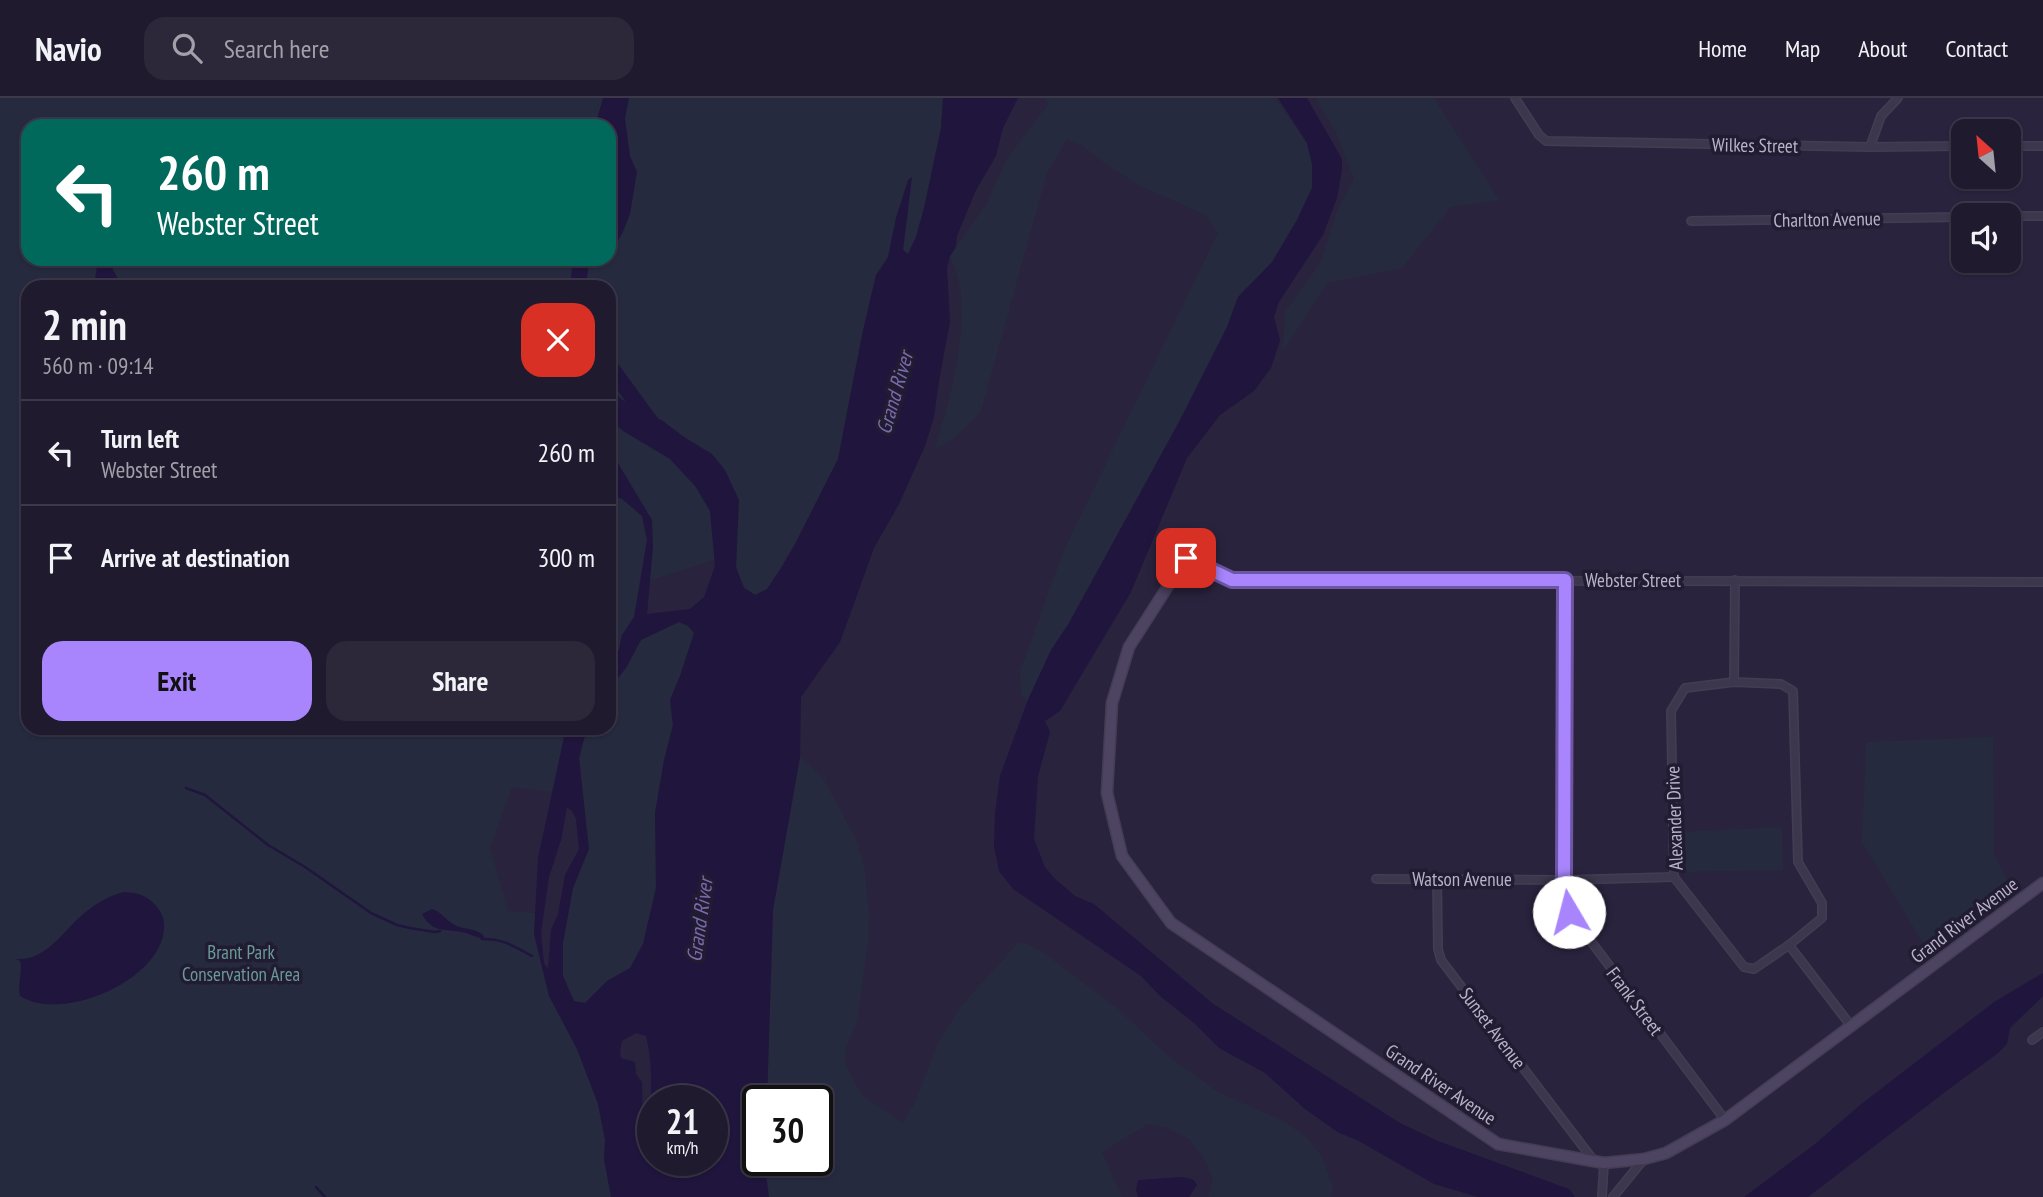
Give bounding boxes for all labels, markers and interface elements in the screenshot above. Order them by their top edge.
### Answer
search box [144,17,634,80]
text: Navio [35,27,102,70]
icon: search [168,29,206,67]
text: Search here [224,32,329,65]
text: Home [1698,33,1747,64]
text: Map [1785,33,1820,64]
text: About [1858,33,1907,64]
text: Contact [1945,33,2008,64]
north arrow [1951,119,2021,189]
map controls [1951,119,2021,273]
street label: Wilkes Street [1712,132,1799,158]
text: 260 m [157,140,270,204]
icon: left [42,147,133,238]
text: Webster Street [157,202,319,244]
button: sound [1951,203,2021,273]
street label: Charlton Avenue [1773,206,1881,232]
text: 2 min [42,297,127,352]
button: close [521,303,595,377]
water label: Grand River [870,345,920,437]
text: 560 m · 09:14 [42,351,154,380]
text: Turn left [101,422,179,455]
icon: left [42,434,80,472]
text: 260 m [537,436,595,469]
text: Webster Street [101,455,217,484]
pin [1156,528,1216,588]
icon: arrive [42,539,80,577]
icon: arrive [1167,539,1205,577]
text: Arrive at destination [101,541,290,574]
text: 300 m [537,541,595,574]
street label: Webster Street [1585,568,1682,592]
button: Exit [42,641,312,721]
button: Share [326,641,595,721]
street label: Alexander Drive [1660,765,1688,871]
street label: Watson Avenue [1412,867,1512,891]
street label: Grand River Avenue [1906,872,2022,968]
water label: Grand River [680,873,719,964]
position arrow [1532,875,1606,949]
park label: Brant Park Conservation Area [182,940,300,986]
street label: Frank Street [1602,962,1669,1040]
street label: Sunset Avenue [1455,983,1531,1074]
street label: Grand River Avenue [1381,1038,1501,1130]
speed limit sign: 30 [742,1085,833,1176]
text: 21 [666,1098,699,1144]
text: km/h [667,1136,698,1159]

